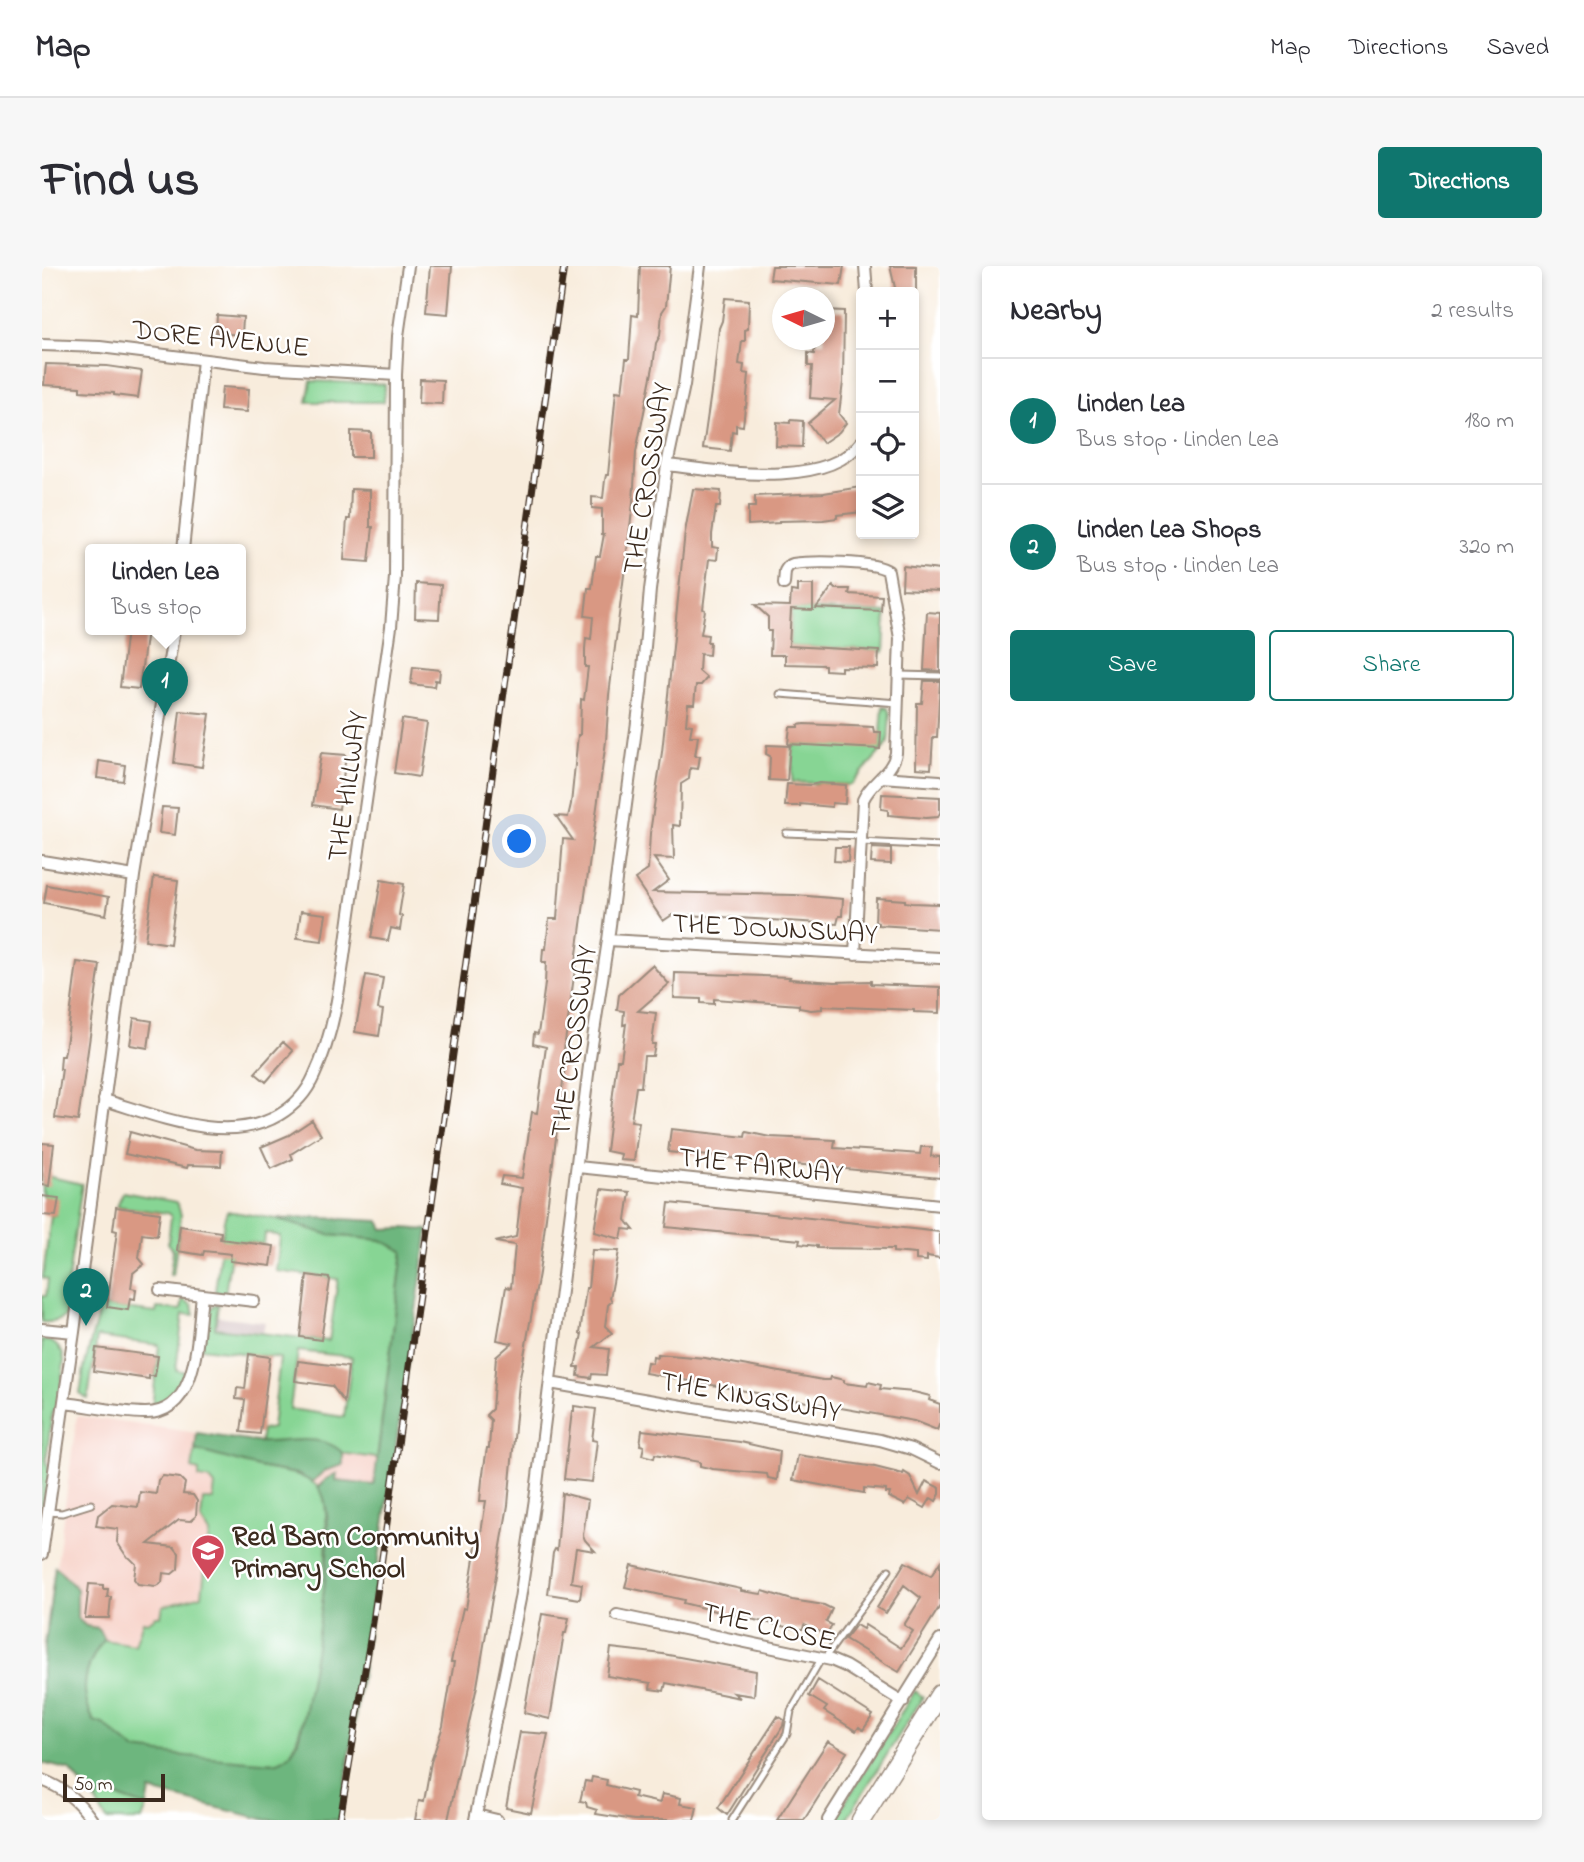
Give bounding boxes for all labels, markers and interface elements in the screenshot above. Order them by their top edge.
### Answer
text: Map [35,24,91,72]
text: Map [1270,31,1311,66]
text: Directions [1349,31,1448,66]
text: Saved [1486,31,1549,66]
text: Find us [42,146,199,218]
button: Directions [1378,147,1542,218]
north arrow [772,287,835,350]
map controls [856,287,919,539]
button: + [856,287,919,350]
text: Nearby [1010,290,1102,334]
text: 2 results [1431,295,1514,328]
street label: DORE AVENUE [129,311,311,370]
button: − [856,350,919,413]
street label: THE CROSSWAY [614,380,685,577]
text: Linden Lea [1077,386,1185,424]
text: 1 [1029,405,1037,438]
text: 180 m [1465,405,1514,438]
button: locate [856,413,919,476]
text: Bus stop · Linden Lea [1077,424,1279,457]
button: layers [856,476,919,539]
text: Linden Lea Shops [1077,512,1261,550]
text: 2 [1027,531,1039,564]
text: 320 m [1460,531,1514,564]
popup [85,544,246,635]
text: Bus stop · Linden Lea [1077,550,1279,583]
text: Linden Lea [111,554,220,592]
text: Bus stop [111,592,201,625]
button: Save [1010,630,1255,701]
button: Share [1269,630,1514,701]
pin: 1 [142,658,188,716]
street label: THE HILLWAY [319,708,380,864]
your location [502,824,536,858]
street label: THE DOWNSWAY [671,905,879,956]
street label: THE CROSSWAY [542,943,609,1140]
street label: THE FAIRWAY [676,1138,845,1197]
pin: 2 [63,1268,109,1326]
street label: THE KINGSWAY [657,1362,844,1435]
place label: Red Barn Community Primary School [232,1518,479,1591]
school or university icon: Red Barn Community Primary School [189,1532,227,1581]
street label: THE CLOSE [698,1593,839,1664]
scale bar [63,1771,164,1803]
text: 50 m [74,1772,113,1799]

